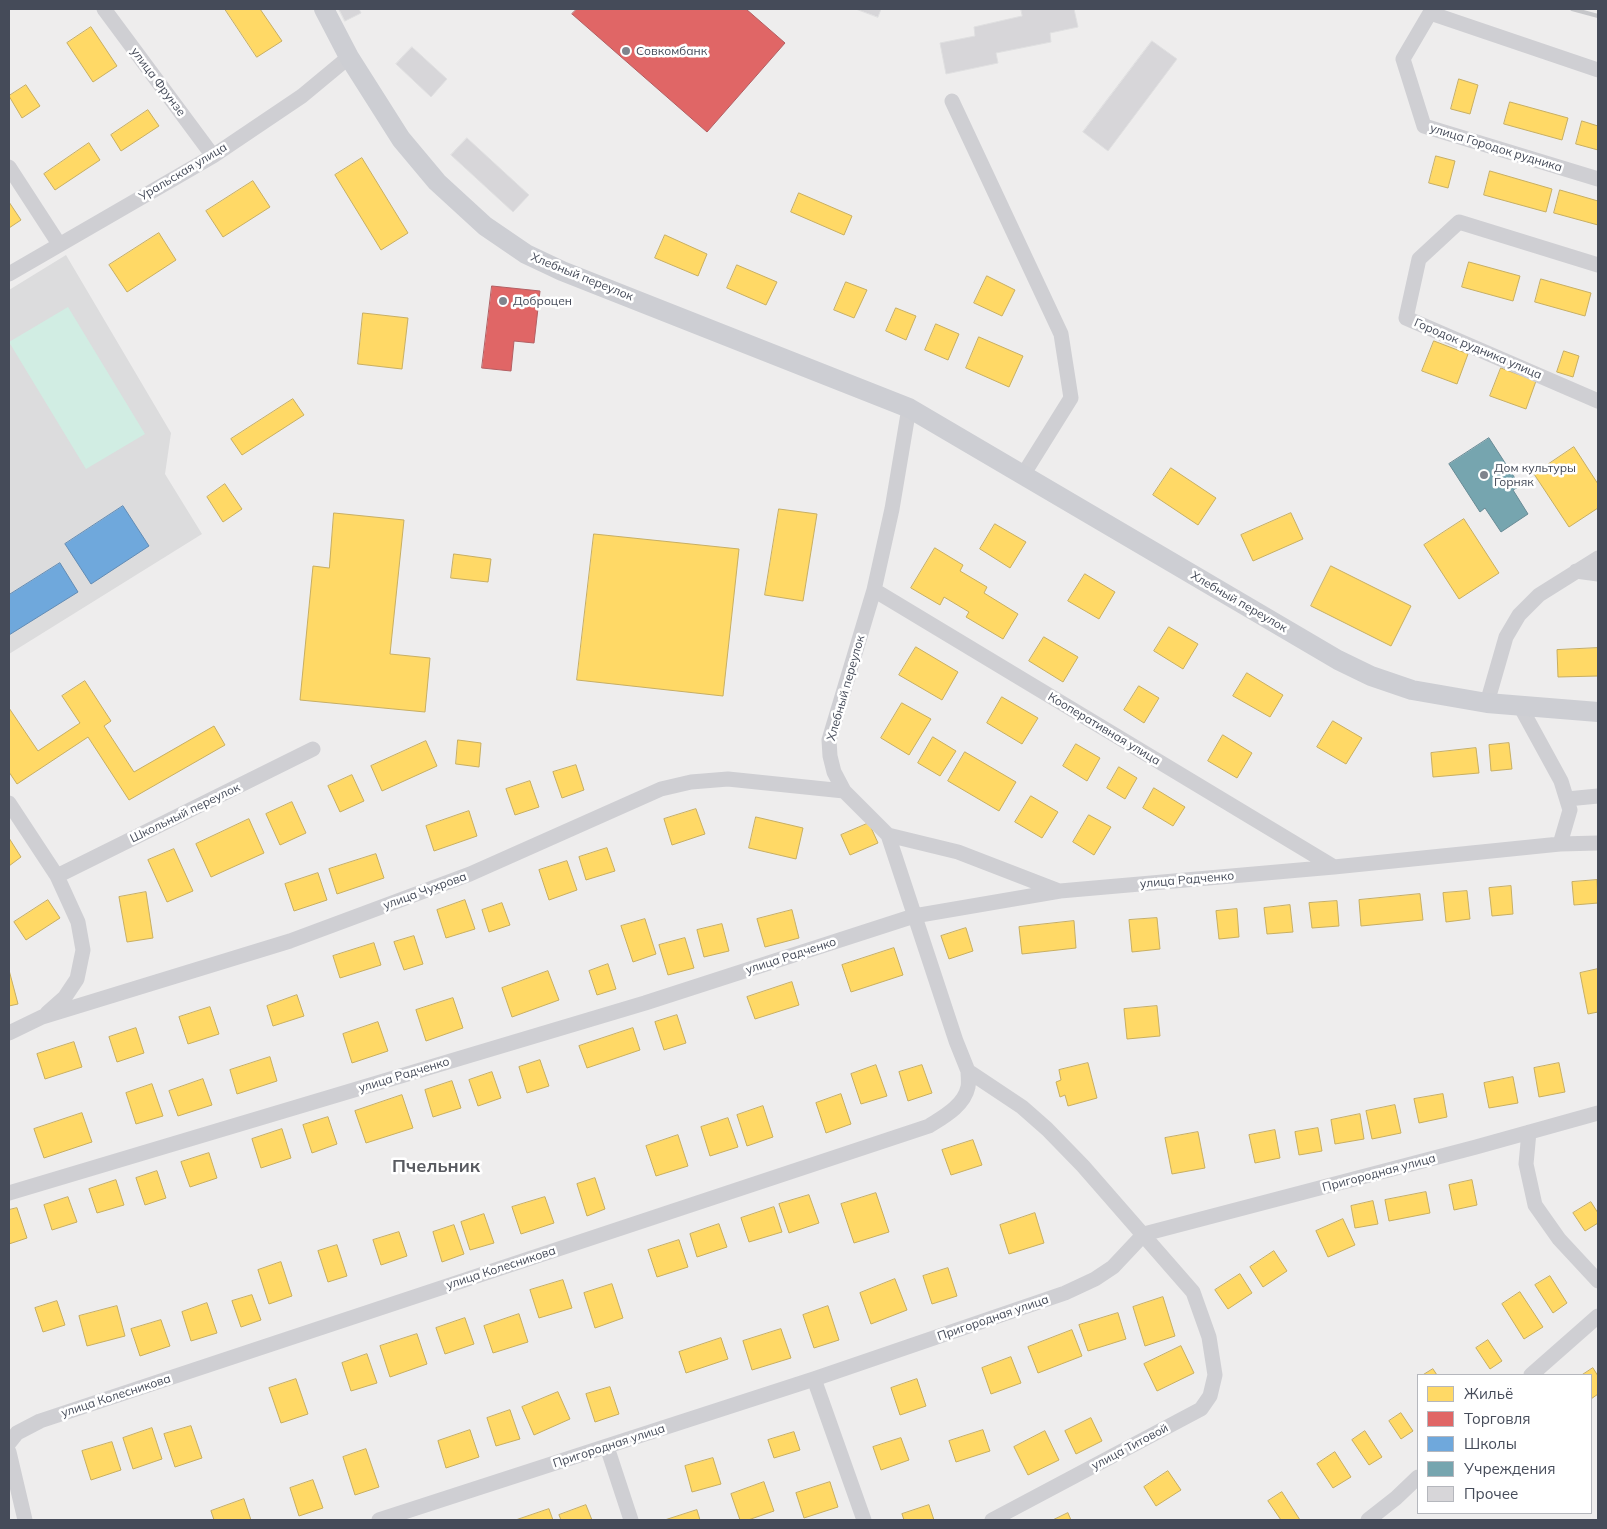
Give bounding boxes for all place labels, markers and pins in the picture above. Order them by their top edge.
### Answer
place label: Совкомбанк [636,44,707,58]
marker: Совкомбанк [620,45,632,57]
place label: Доброцен [513,294,572,308]
marker: Доброцен [497,295,509,307]
place label: Дом культуры Горняк [1494,461,1576,489]
marker: Дом культуры Горняк [1478,469,1490,481]

